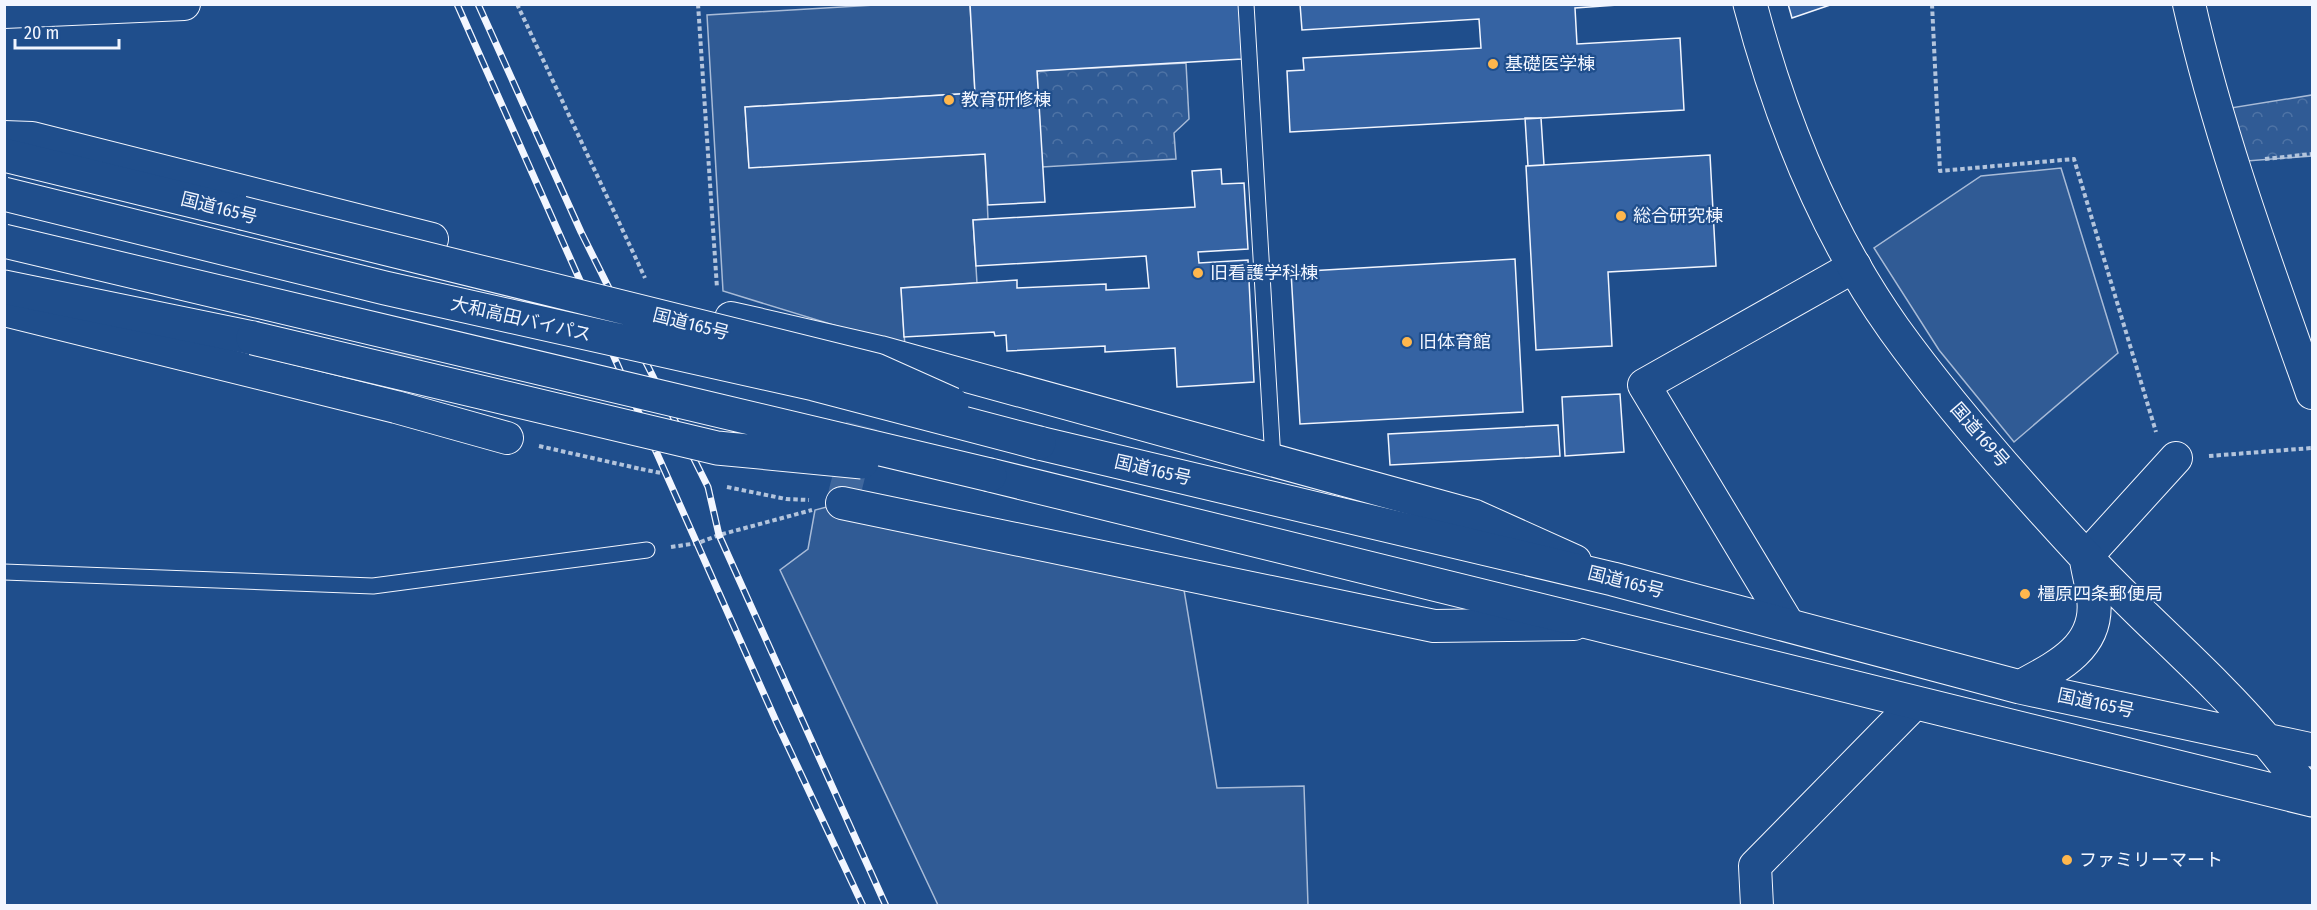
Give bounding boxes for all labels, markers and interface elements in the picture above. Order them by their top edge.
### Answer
scale bar [15,12,118,50]
text: 20 m [24,22,59,44]
place label: 基礎医学棟 [1505,53,1595,75]
marker: 基礎医学棟 [1486,57,1500,71]
place label: 教育研修棟 [961,89,1051,111]
marker: 教育研修棟 [942,93,956,107]
street label: 国道165号 [178,188,260,228]
place label: 総合研究棟 [1633,205,1723,227]
marker: 総合研究棟 [1614,209,1628,223]
place label: 旧看護学科棟 [1210,262,1318,284]
marker: 旧看護学科棟 [1191,266,1205,280]
street label: 大和高田バイパス [449,292,593,346]
street label: 国道165号 [650,304,732,344]
place label: 旧体育館 [1419,331,1491,353]
marker: 旧体育館 [1400,335,1414,349]
street label: 国道169号 [1946,398,2014,472]
street label: 国道165号 [1112,450,1194,490]
street label: 国道165号 [1585,562,1667,602]
place label: 橿原四条郵便局 [2037,583,2163,605]
marker: 橿原四条郵便局 [2018,587,2032,601]
street label: 国道165号 [2056,684,2136,722]
place label: ファミリーマート [2079,849,2223,871]
marker: ファミリーマート [2060,853,2074,867]

